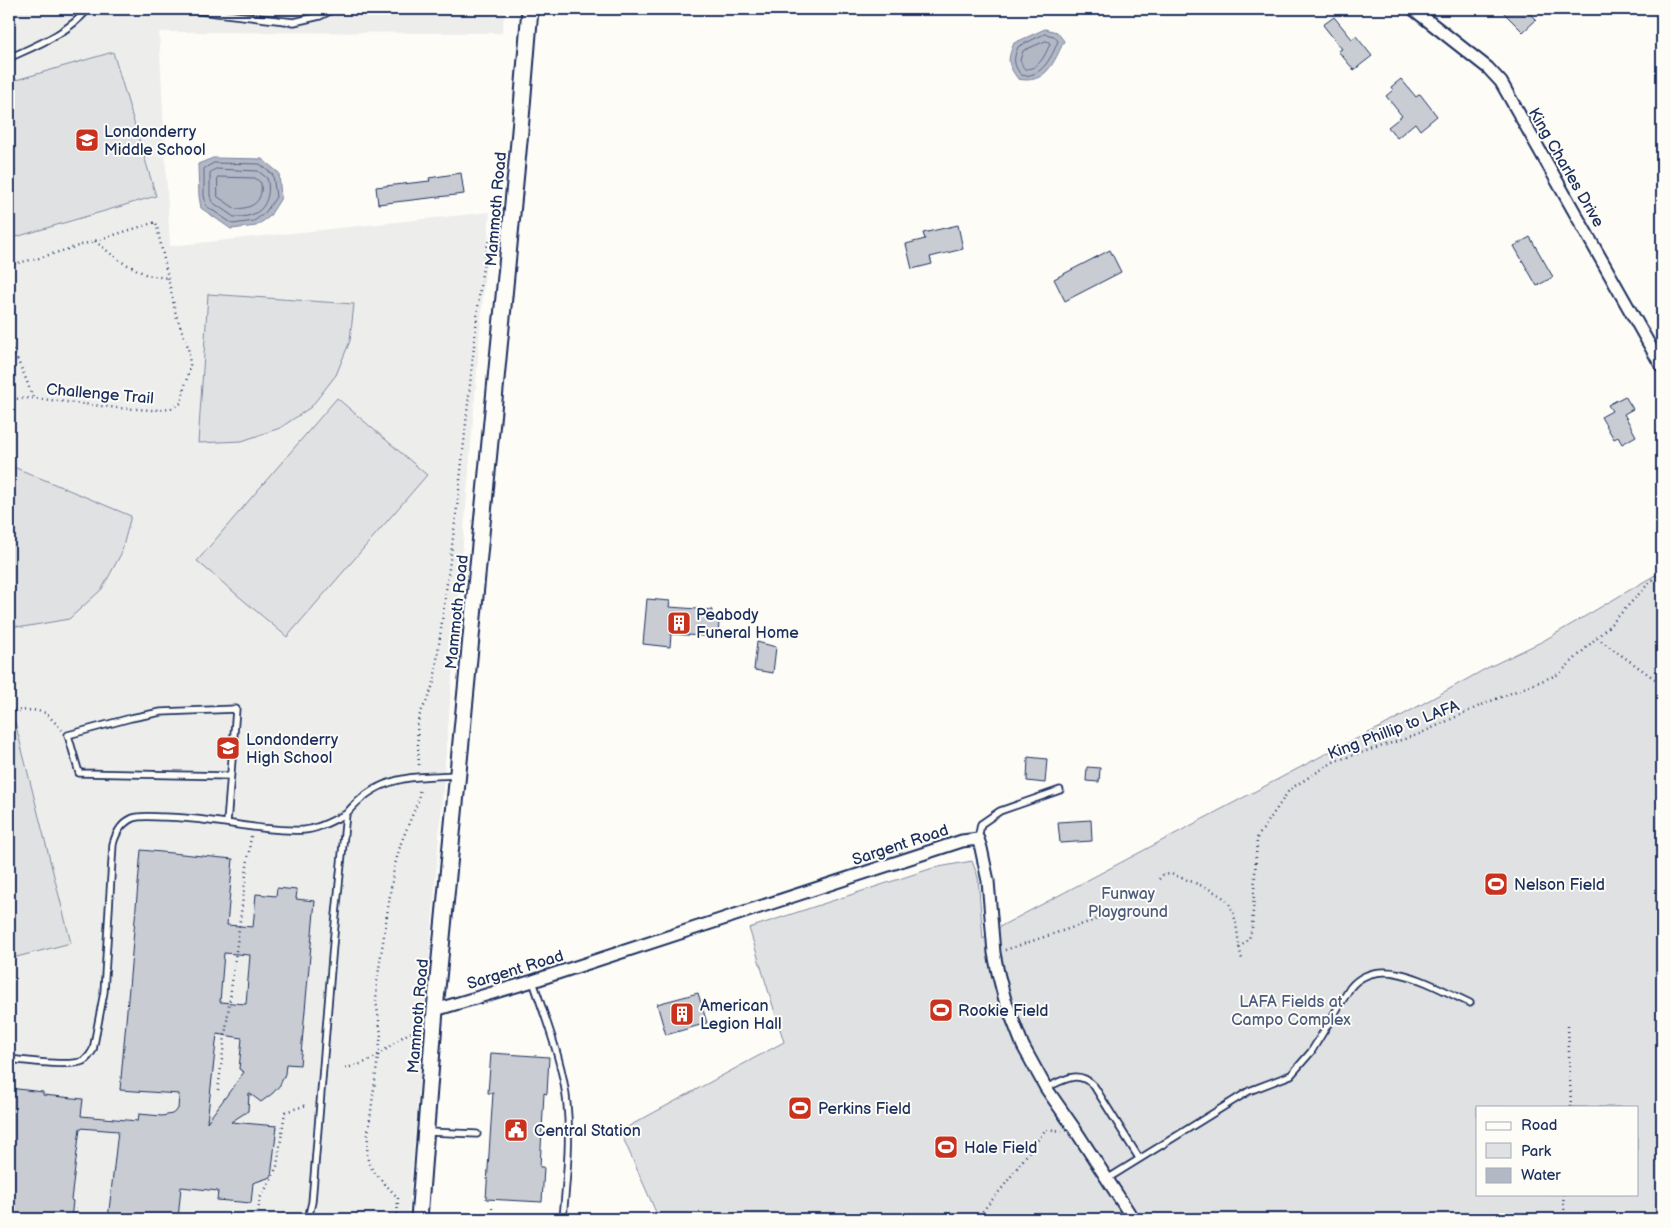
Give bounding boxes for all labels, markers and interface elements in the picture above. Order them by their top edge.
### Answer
street label: King Charles Drive [1524,105,1608,231]
place label: Londonderry Middle School [104,123,206,160]
school or university icon: Londonderry Middle School [74,127,100,153]
street label: Mammoth Road [482,151,511,267]
street label: Challenge Trail [45,380,155,409]
street label: Mammoth Road [442,554,473,670]
place label: Peabody Funeral Home [696,606,799,643]
building icon: Peabody Funeral Home [666,610,692,636]
street label: King Phillip to LAFA [1325,697,1462,764]
place label: Londonderry High School [246,731,339,768]
school or university icon: Londonderry High School [215,735,241,761]
street label: Sargent Road [850,821,951,870]
sports icon: Nelson Field [1483,871,1509,897]
place label: Nelson Field [1514,876,1605,895]
park label: Funway Playground [1088,885,1168,922]
street label: Sargent Road [465,947,566,994]
street label: Mammoth Road [404,958,433,1074]
park label: LAFA Fields at Campo Complex [1231,993,1351,1030]
place label: American Legion Hall [700,997,782,1034]
sports icon: Rookie Field [928,997,954,1023]
building icon: American Legion Hall [669,1001,695,1027]
place label: Rookie Field [958,1002,1048,1021]
sports icon: Perkins Field [787,1095,813,1121]
place label: Perkins Field [818,1100,911,1119]
legend [1476,1106,1638,1196]
text: Road [1521,1116,1557,1135]
public building icon: Central Station [503,1117,529,1143]
place label: Central Station [534,1122,641,1141]
sports icon: Hale Field [933,1134,959,1160]
place label: Hale Field [964,1139,1037,1158]
text: Park [1521,1142,1552,1161]
text: Water [1521,1166,1561,1185]

